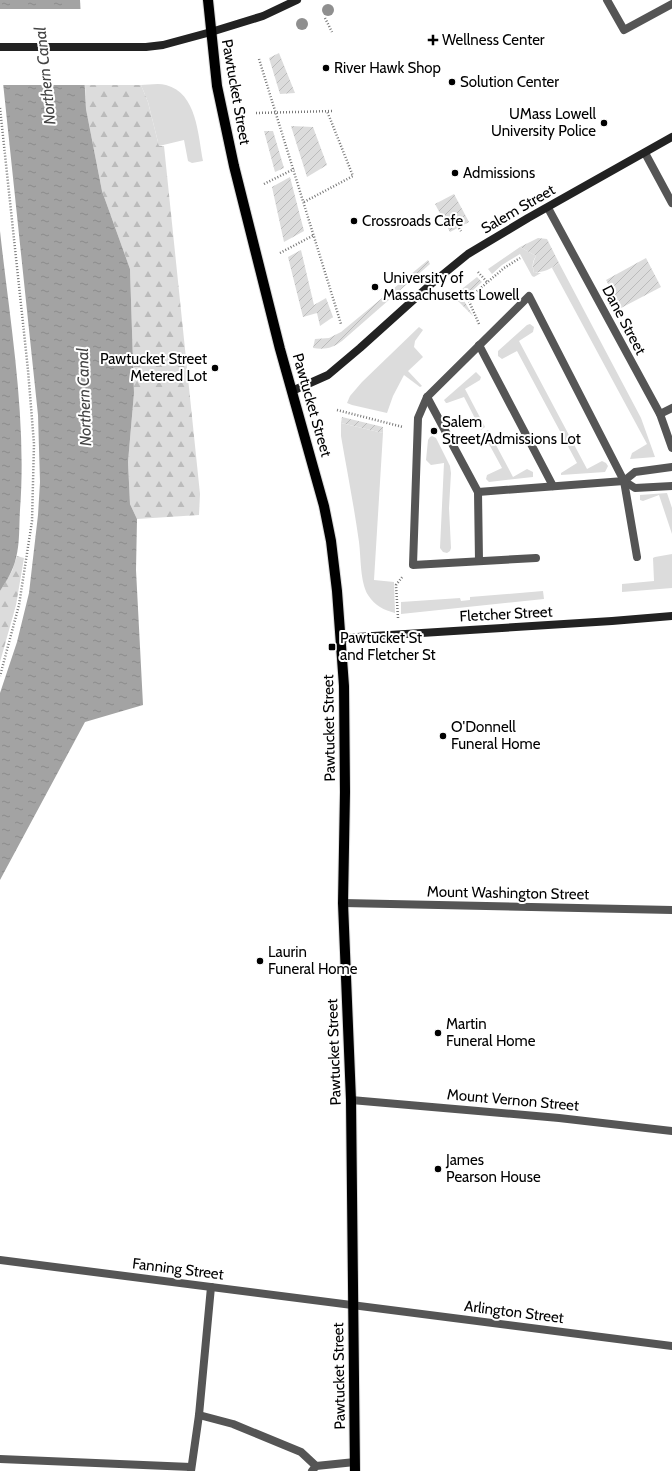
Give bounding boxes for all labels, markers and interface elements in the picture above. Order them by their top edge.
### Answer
water label: Northern Canal [30,26,60,126]
place label: Wellness Center [442,31,545,49]
marker: Wellness Center [427,34,439,46]
street label: Pawtucket Street [218,38,254,146]
place label: River Hawk Shop [334,59,441,77]
marker: River Hawk Shop [321,63,331,73]
place label: Solution Center [460,73,559,91]
marker: Solution Center [447,77,457,87]
place label: UMass Lowell University Police [491,105,596,140]
marker: UMass Lowell University Police [599,118,609,128]
place label: Admissions [463,164,535,182]
marker: Admissions [450,168,460,178]
street label: Salem Street [478,181,558,237]
place label: Crossroads Cafe [362,212,463,230]
marker: Crossroads Cafe [349,216,359,226]
place label: University of Massachusetts Lowell [383,269,520,304]
marker: University of Massachusetts Lowell [370,282,380,292]
street label: Dane Street [598,282,650,358]
water label: Northern Canal [73,347,95,446]
place label: Pawtucket Street Metered Lot [100,350,207,385]
street label: Pawtucket Street [289,351,335,459]
marker: Pawtucket Street Metered Lot [210,363,220,373]
place label: Salem Street/Admissions Lot [442,413,581,448]
marker: Salem Street/Admissions Lot [429,426,439,436]
street label: Fletcher Street [459,603,553,625]
place label: Pawtucket St and Fletcher St [340,629,436,664]
marker: Pawtucket St and Fletcher St [327,642,337,652]
street label: Pawtucket Street [319,674,339,782]
place label: O'Donnell Funeral Home [451,718,541,753]
marker: O'Donnell Funeral Home [438,731,448,741]
street label: Mount Washington Street [427,883,589,903]
place label: Laurin Funeral Home [268,943,358,978]
marker: Laurin Funeral Home [255,956,265,966]
street label: Pawtucket Street [323,998,345,1106]
place label: Martin Funeral Home [446,1015,536,1050]
marker: Martin Funeral Home [433,1028,443,1038]
street label: Mount Vernon Street [446,1085,580,1115]
place label: James Pearson House [445,1151,541,1186]
marker: James Pearson House [433,1164,443,1174]
street label: Fanning Street [131,1254,225,1284]
street label: Arlington Street [463,1297,565,1327]
street label: Pawtucket Street [329,1322,349,1430]

